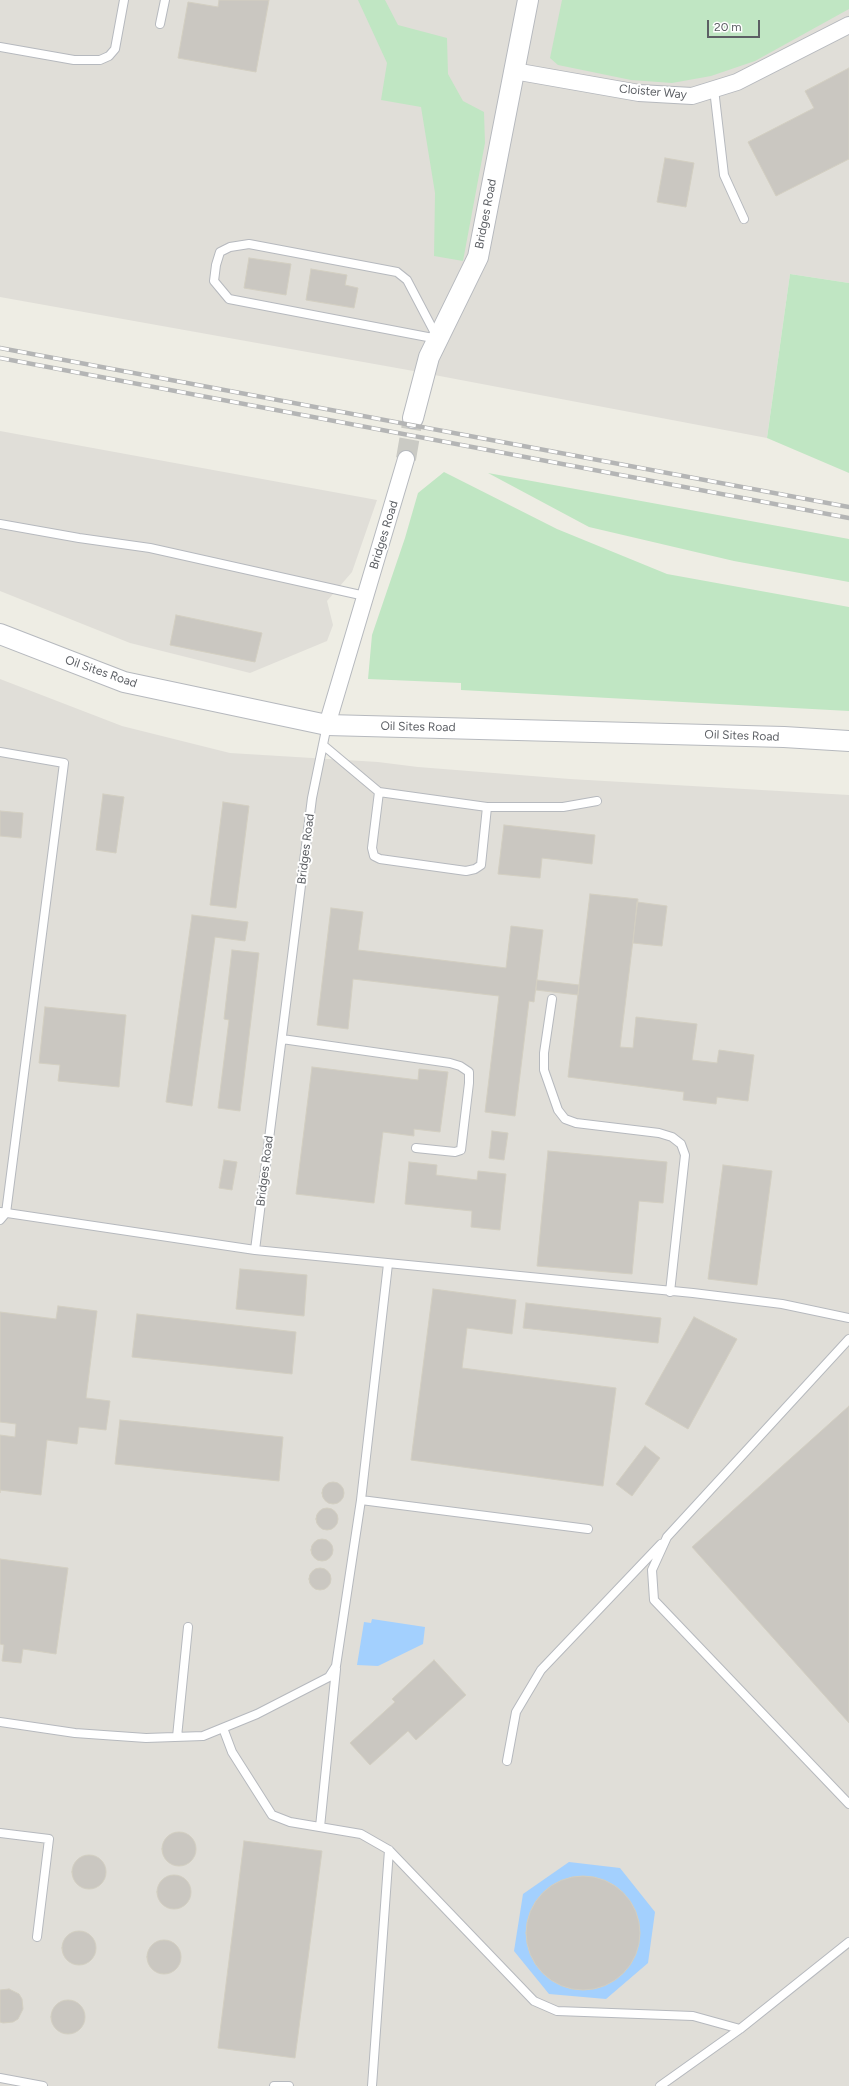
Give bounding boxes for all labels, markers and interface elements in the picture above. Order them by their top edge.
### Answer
scale bar [709,12,762,38]
text: 20 m [714,20,742,34]
street label: Cloister Way [618,82,688,102]
street label: Bridges Road [472,178,500,250]
street label: Bridges Road [367,499,401,571]
street label: Oil Sites Road [63,653,139,691]
street label: Oil Sites Road [380,719,456,735]
street label: Oil Sites Road [704,727,780,745]
street label: Bridges Road [295,813,317,885]
street label: Bridges Road [254,1135,276,1207]

